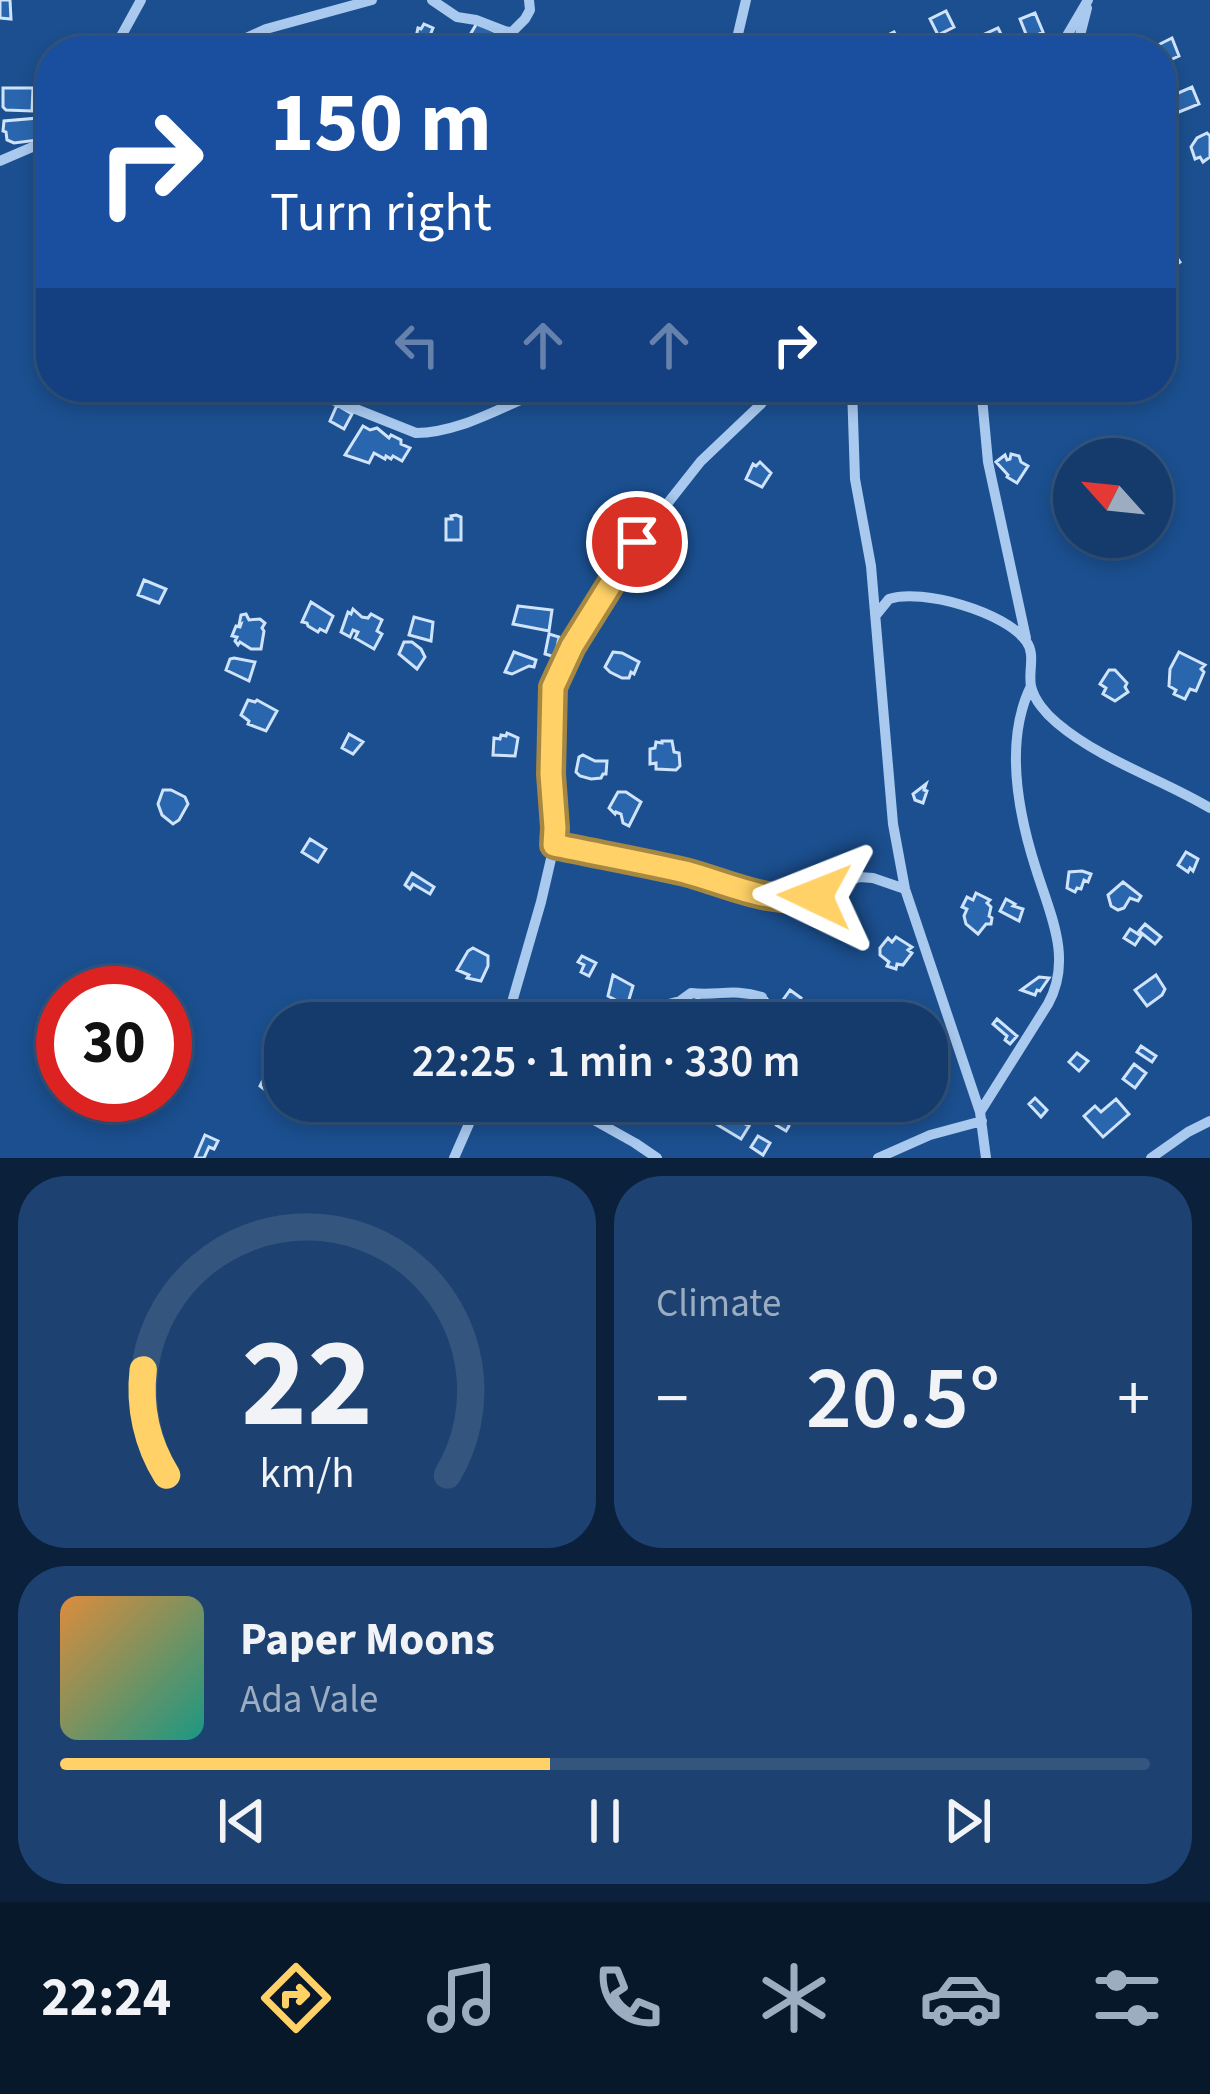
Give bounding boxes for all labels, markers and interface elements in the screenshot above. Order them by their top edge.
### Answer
text: 150 m [270,64,492,184]
icon: right [72,84,228,240]
text: Turn right [270,175,492,252]
icon: left [384,312,450,378]
icon: ahead [510,312,576,378]
icon: ahead [636,312,702,378]
icon: right [762,312,828,378]
north arrow [1053,438,1173,558]
map controls [1053,438,1173,558]
pin [586,491,688,593]
icon: arrive [604,509,670,575]
position arrow [752,833,878,959]
speed limit sign: 30 [36,966,192,1122]
text: 22:25 · 1 min · 330 m [412,1030,800,1094]
text: Climate [656,1276,781,1332]
text: 22 [241,1296,373,1474]
text: 20.5° [806,1335,1000,1463]
text: − [656,1352,689,1446]
text: + [1117,1352,1150,1446]
text: km/h [259,1443,355,1504]
text: Paper Moons [240,1608,495,1672]
text: Ada Vale [240,1672,378,1728]
icon: previous [209,1788,275,1854]
icon: pause [572,1788,638,1854]
icon: next [935,1788,1001,1854]
icon: directions [254,1956,338,2040]
icon: music [420,1956,504,2040]
icon: phone [586,1956,670,2040]
icon: climate [752,1956,836,2040]
icon: car [919,1956,1003,2040]
icon: filters [1085,1956,1169,2040]
text: 22:24 [41,1960,171,2037]

